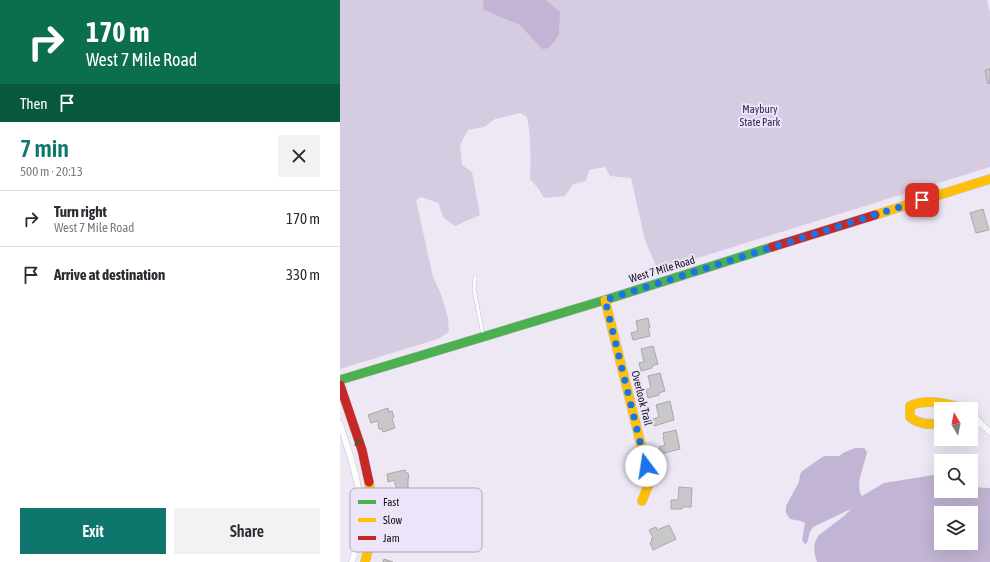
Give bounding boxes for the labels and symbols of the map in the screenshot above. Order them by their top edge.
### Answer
park label: Maybury State Park [740,103,781,128]
pin [905,183,939,217]
street label: West 7 Mile Road [628,253,696,285]
street label: Overlook Trail [629,369,655,427]
north arrow [934,402,978,446]
one-way arrow [354,438,363,445]
position arrow [625,445,667,487]
legend [350,488,482,552]
text: Fast [383,496,399,508]
text: Slow [383,514,402,526]
text: Jam [383,532,400,544]

